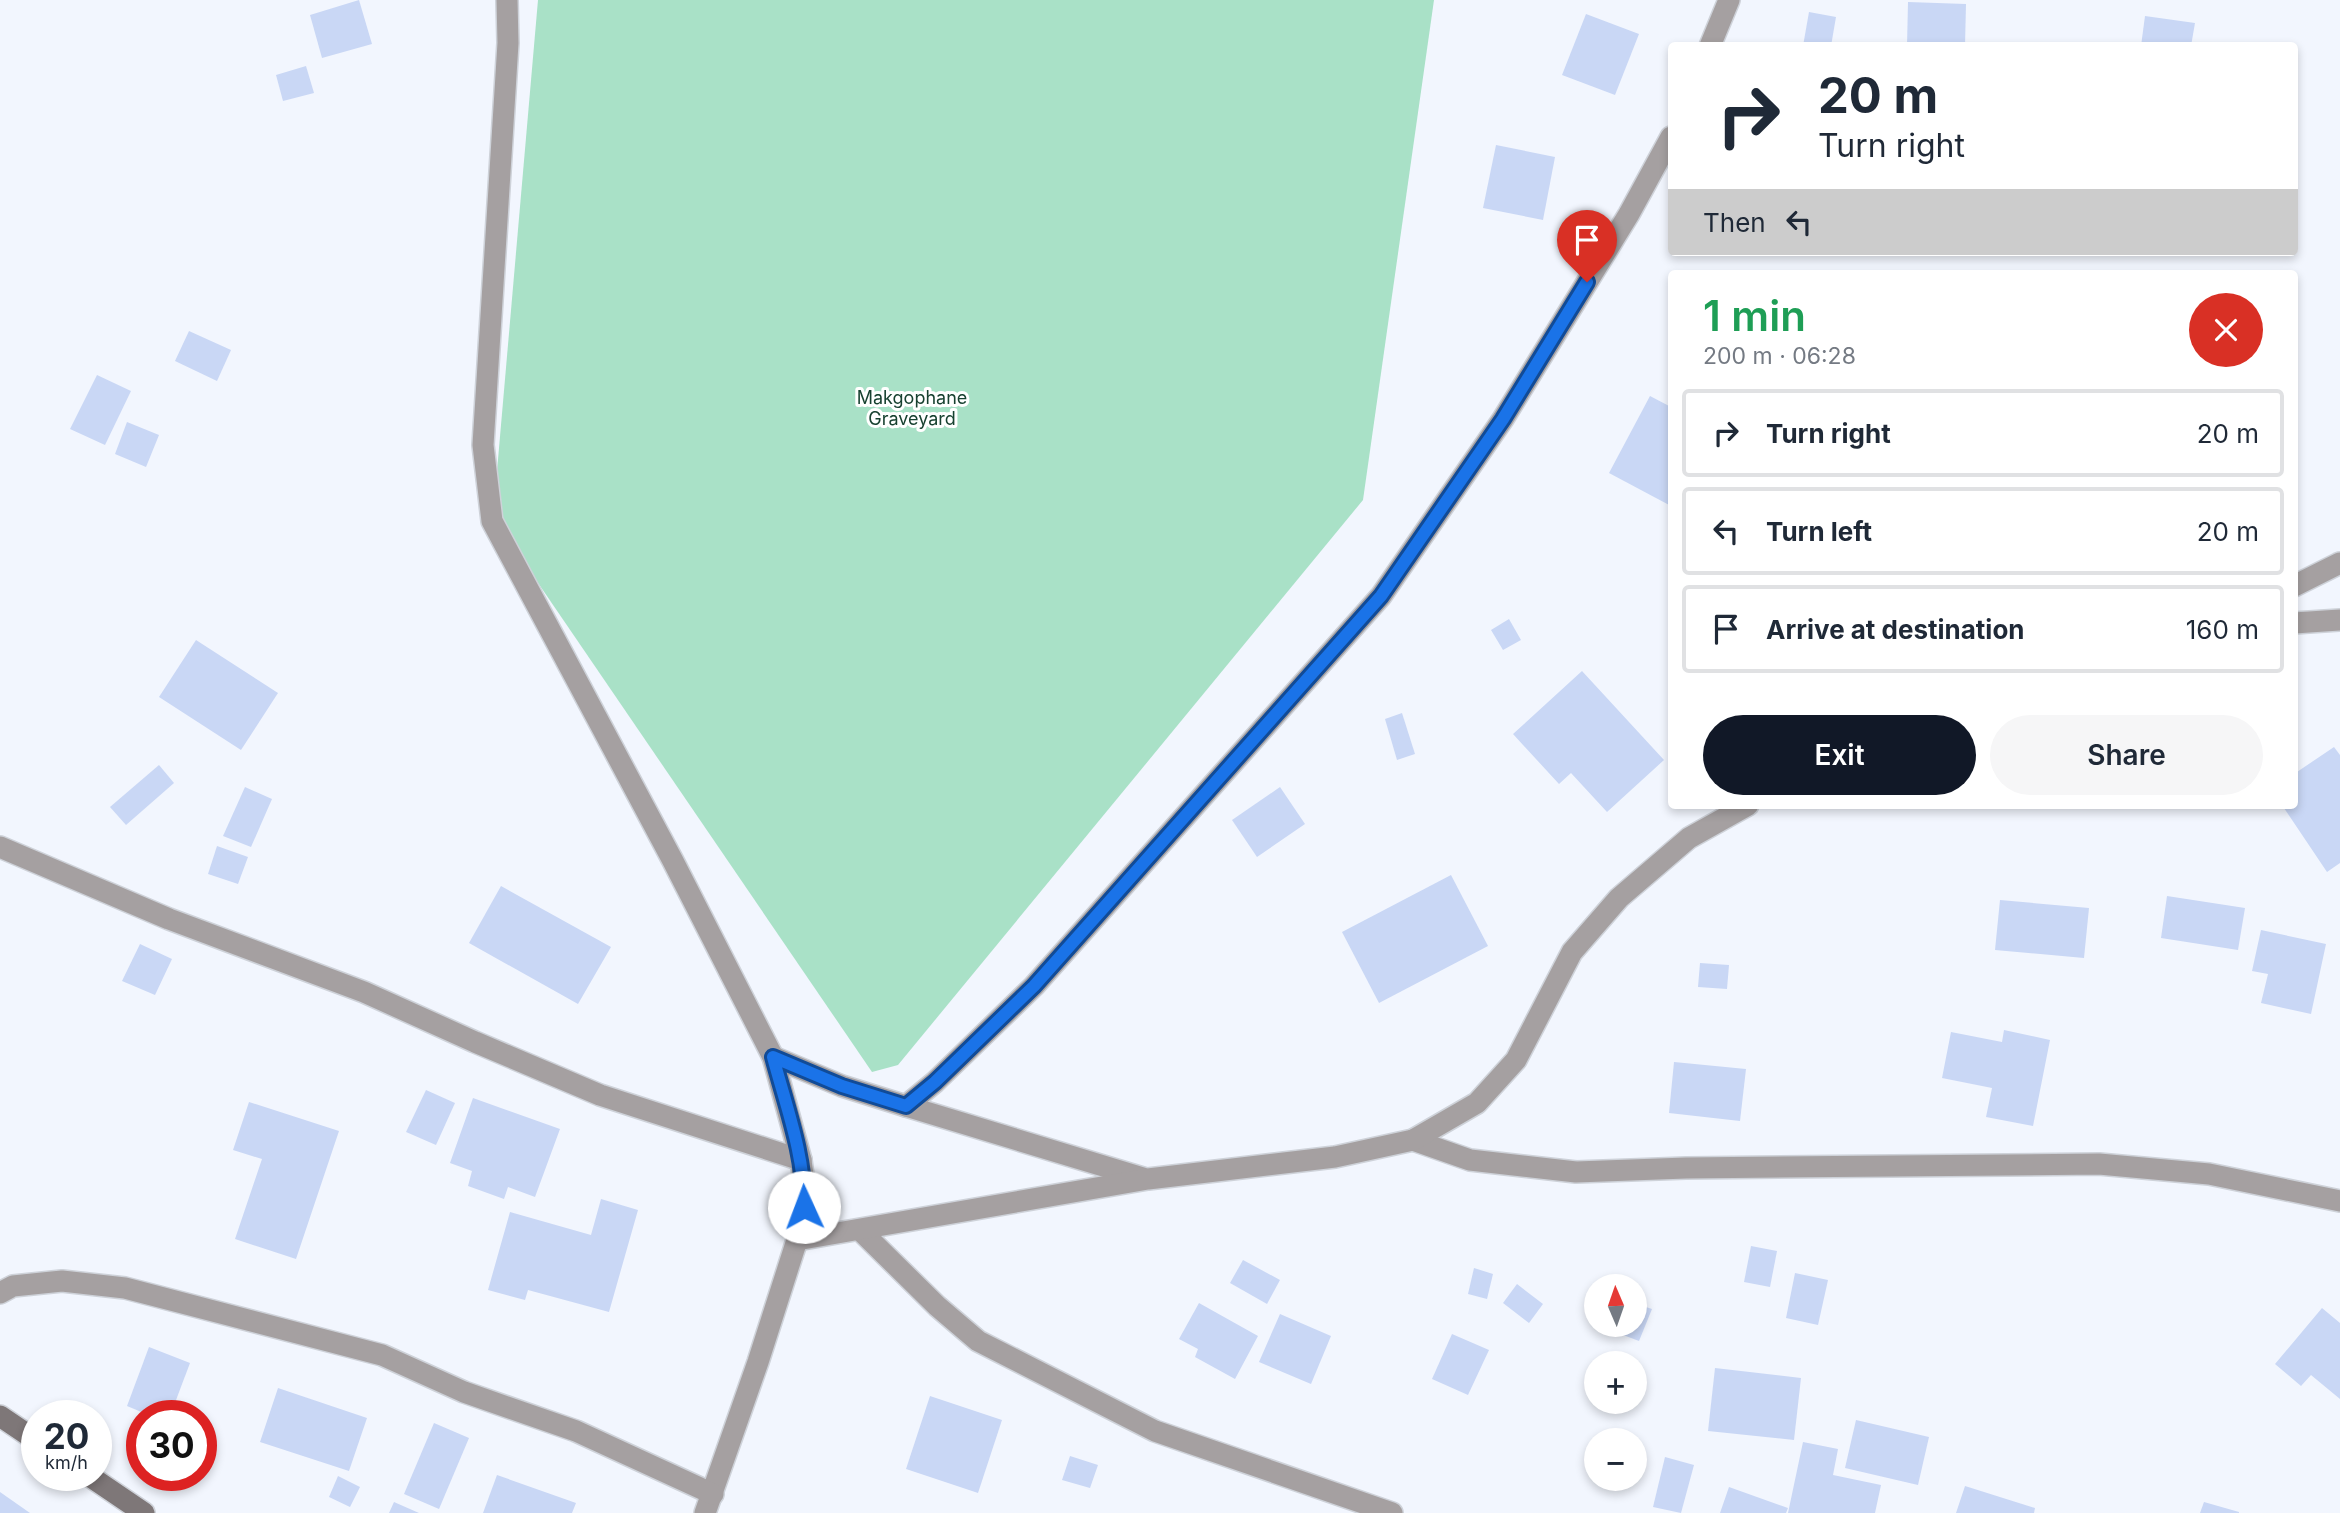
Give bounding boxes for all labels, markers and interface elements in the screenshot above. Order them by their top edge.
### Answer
text: 20 m [1818,66,1938,125]
icon: right [1703,70,1794,161]
text: Turn right [1818,126,1965,165]
icon: left [1780,203,1818,241]
text: Then [1703,207,1766,238]
pin [1557,210,1617,282]
icon: arrive [1568,221,1606,259]
text: 1 min [1703,290,1806,341]
button: close [2189,293,2263,367]
text: 200 m · 06:28 [1703,342,1856,370]
park label: Makgophane Graveyard [857,387,967,429]
icon: right [1707,414,1745,452]
text: Turn right [1766,418,1891,449]
text: 20 m [2197,418,2259,449]
icon: left [1707,512,1745,550]
text: Turn left [1766,516,1872,547]
text: 20 m [2197,516,2259,547]
icon: arrive [1707,610,1745,648]
text: Arrive at destination [1766,614,2025,645]
text: 160 m [2186,614,2259,645]
button: Exit [1703,715,1976,795]
button: Share [1990,715,2263,795]
position arrow [767,1170,841,1244]
north arrow [1584,1274,1647,1337]
map controls [1584,1274,1647,1491]
button: + [1584,1351,1647,1414]
speed limit sign: 30 [126,1400,217,1491]
text: 20 [44,1415,89,1457]
button: − [1584,1428,1647,1491]
text: km/h [45,1452,88,1473]

